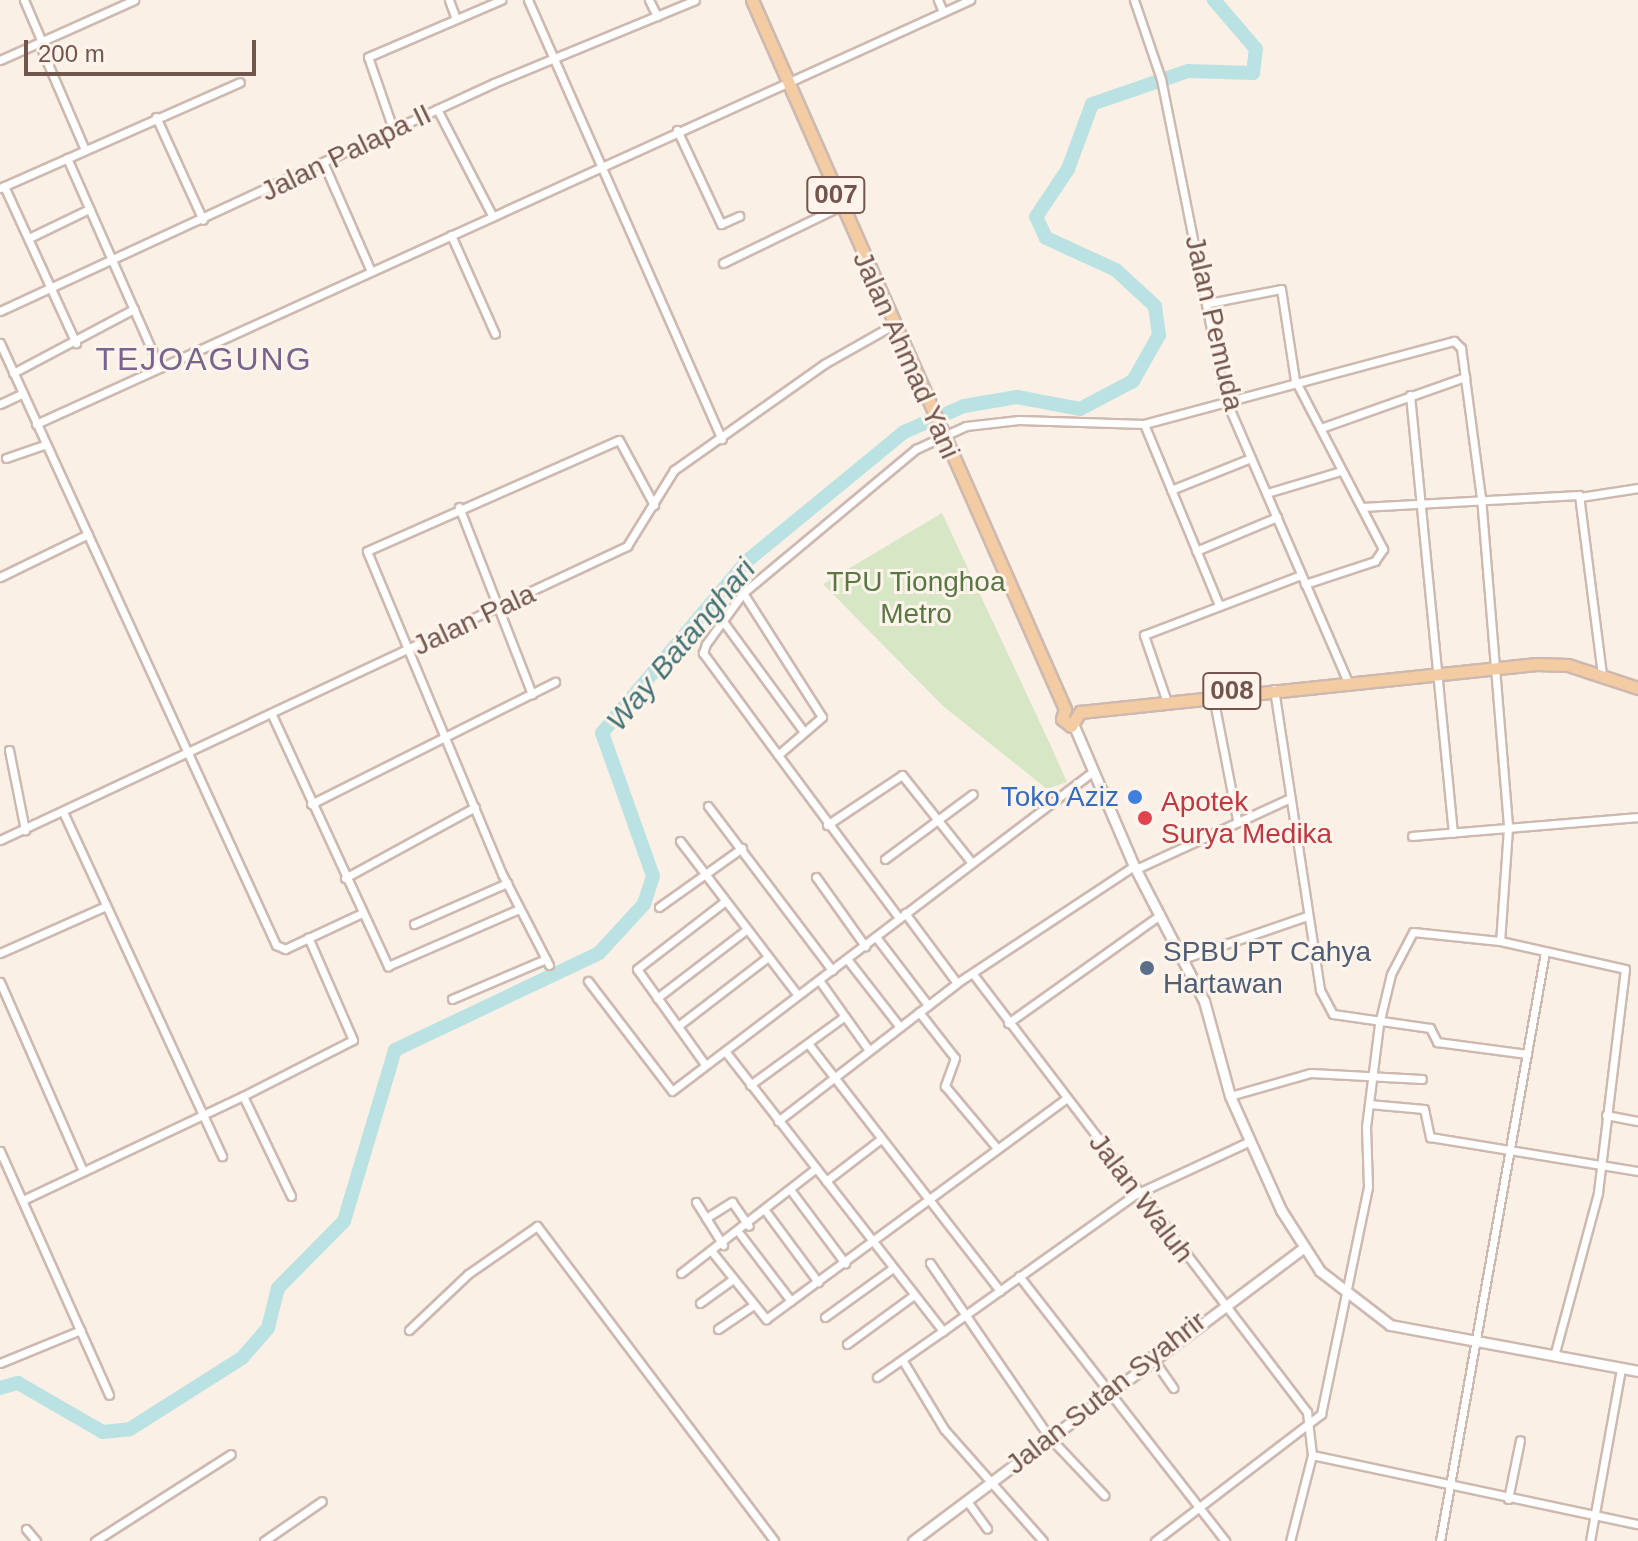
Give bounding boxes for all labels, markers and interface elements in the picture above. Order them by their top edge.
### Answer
scale bar [28,24,260,74]
text: 200 m [38,40,105,67]
street label: Jalan Palapa II [255,97,437,209]
road number: 007 [806,173,866,217]
street label: Jalan Pemuda [1177,232,1251,414]
street label: Jalan Ahmad Yani [845,245,967,465]
district label: TEJOAGUNG [95,340,313,378]
water label: Way Batanghari [599,552,763,738]
park label: TPU Tionghoa Metro [826,565,1006,631]
street label: Jalan Pala [408,577,540,663]
road number: 008 [1202,669,1262,713]
place label: Toko Aziz [999,780,1119,814]
place label: Apotek Surya Medika [1161,785,1332,851]
marker: Toko Aziz [1126,788,1144,806]
marker: Apotek Surya Medika [1136,809,1154,827]
place label: SPBU PT Cahya Hartawan [1163,935,1372,1001]
marker: SPBU PT Cahya Hartawan [1138,959,1156,977]
street label: Jalan Waluh [1082,1127,1200,1269]
street label: Jalan Sutan Syahrir [999,1305,1213,1481]

